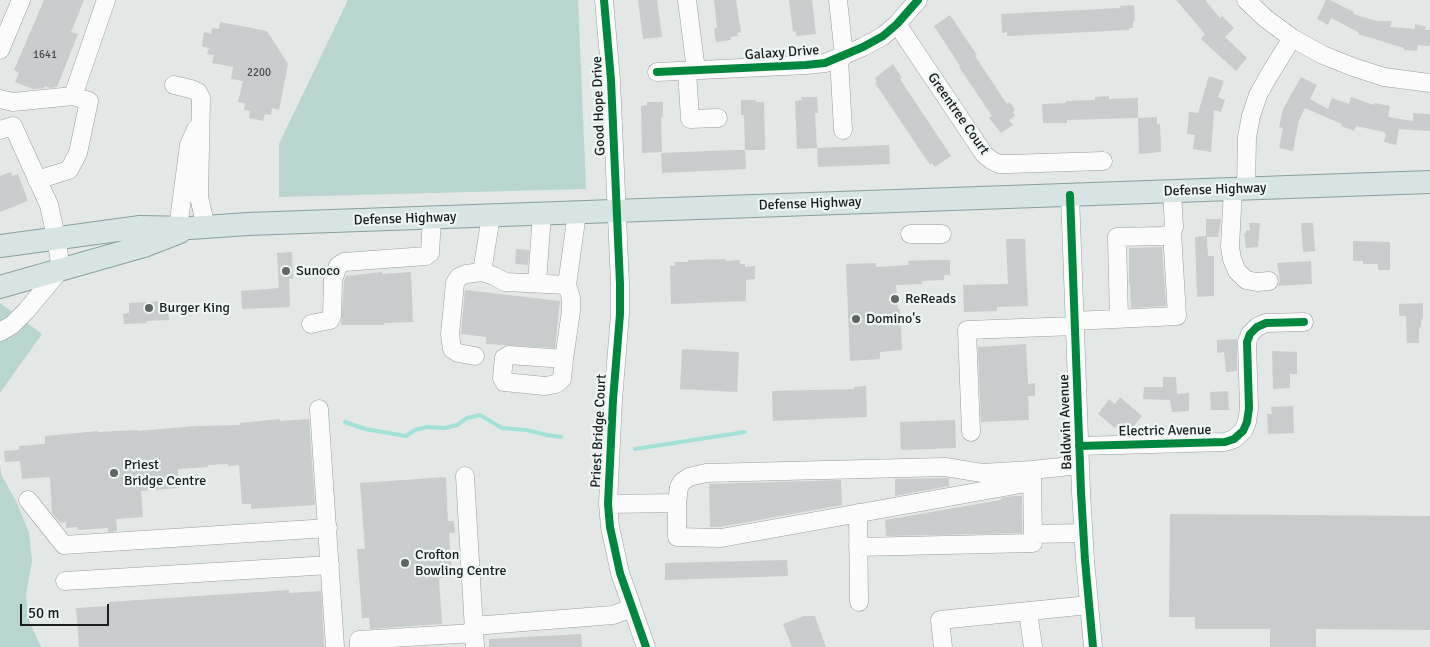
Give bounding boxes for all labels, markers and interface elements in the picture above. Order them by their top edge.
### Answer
street label: Galaxy Drive [744,42,820,64]
house number: 1641 [33,48,57,62]
street label: Good Hope Drive [589,56,609,156]
house number: 2200 [247,66,271,80]
street label: Greentree Court [924,70,992,158]
street label: Defense Highway [1163,180,1267,200]
street label: Defense Highway [758,194,862,214]
street label: Defense Highway [353,209,457,229]
place label: Sunoco [296,263,340,279]
marker: Sunoco [280,265,292,277]
place label: ReReads [905,291,956,307]
marker: ReReads [889,293,901,305]
place label: Burger King [159,300,230,316]
marker: Burger King [143,302,155,314]
place label: Domino's [866,311,921,327]
marker: Domino's [850,313,862,325]
street label: Priest Bridge Court [588,374,610,488]
street label: Baldwin Avenue [1056,374,1076,470]
street label: Electric Avenue [1118,422,1212,440]
place label: Priest Bridge Centre [124,457,206,490]
marker: Priest Bridge Centre [108,467,120,479]
place label: Crofton Bowling Centre [415,547,506,580]
marker: Crofton Bowling Centre [399,557,411,569]
scale bar [22,594,111,626]
text: 50 m [28,604,59,622]

